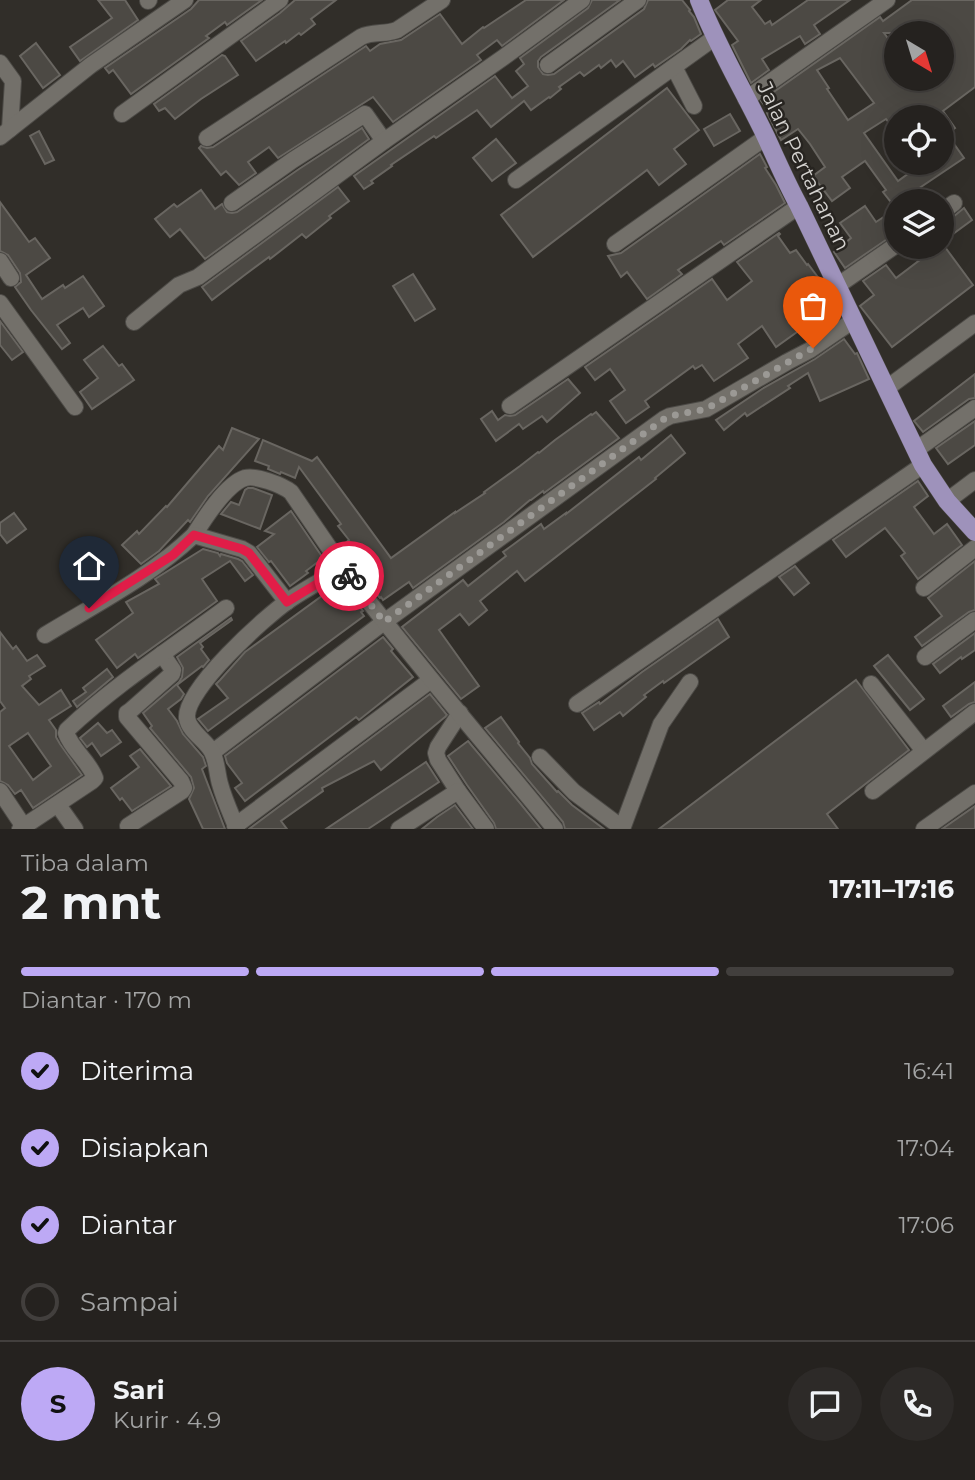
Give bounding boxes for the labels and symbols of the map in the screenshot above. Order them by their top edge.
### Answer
north arrow [884,21,954,91]
street label: Jalan Pertahanan [752,77,856,255]
pin [783,276,843,348]
pin [59,536,119,608]
courier [314,541,384,611]

